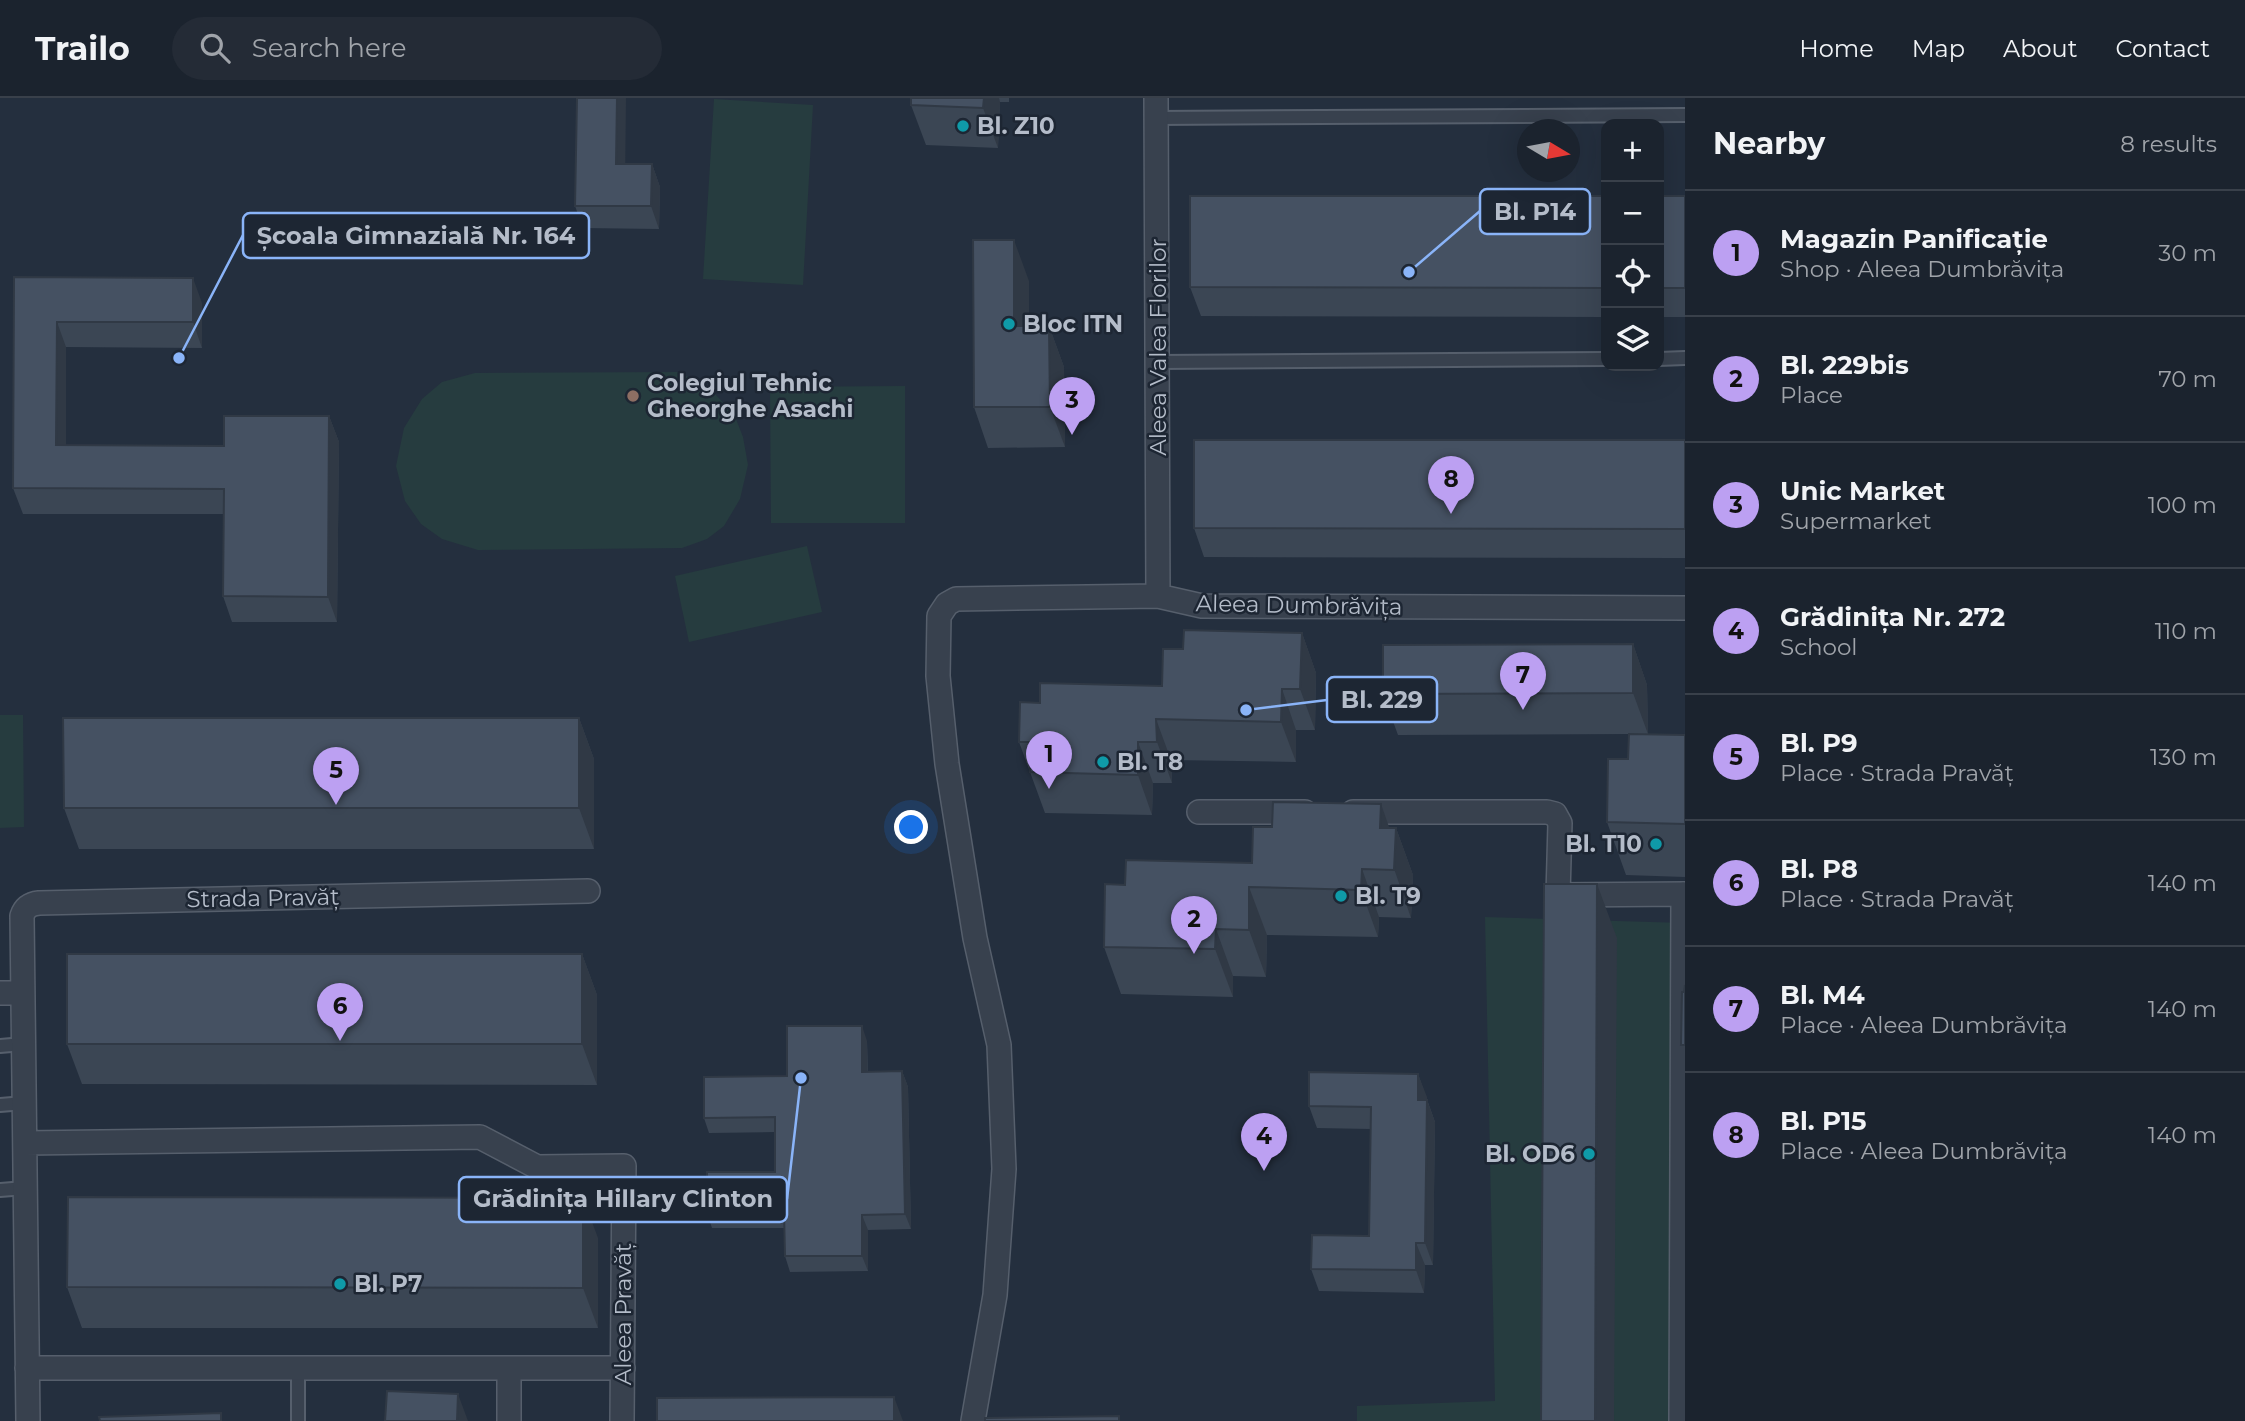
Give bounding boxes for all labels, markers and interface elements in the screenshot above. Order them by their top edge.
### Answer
search box [172,17,662,80]
text: Trailo [35,28,130,68]
icon: search [196,29,234,67]
text: Search here [252,32,406,64]
text: Home [1799,34,1874,63]
text: Map [1912,34,1965,63]
text: About [2003,34,2077,63]
text: Contact [2115,34,2210,63]
place label: Bl. Z10 [977,112,1055,140]
marker: Bl. Z10 [955,118,971,134]
north arrow [1517,119,1580,182]
map controls [1601,119,1664,371]
button: + [1601,119,1664,182]
text: Nearby [1713,125,1825,162]
text: 8 results [2120,130,2217,158]
button: − [1601,182,1664,245]
callout: Bl. P14 [1480,189,1590,234]
text: Bl. P14 [1494,197,1577,226]
callout: Școala Gimnazială Nr. 164 [243,213,589,258]
text: Școala Gimnazială Nr. 164 [257,221,576,251]
text: Magazin Panificație [1780,223,2048,255]
street label: Aleea Valea Florilor [1144,238,1172,456]
text: 1 [1731,239,1741,267]
text: 30 m [2158,239,2217,267]
button: locate [1601,245,1664,308]
text: Shop · Aleea Dumbrăvița [1780,255,2064,283]
button: layers [1601,308,1664,371]
place label: Bloc ITN [1023,310,1123,338]
marker: Bloc ITN [1001,316,1017,332]
text: Bl. 229bis [1780,349,1909,381]
text: 2 [1729,365,1743,393]
text: 70 m [2158,365,2217,393]
place label: Colegiul Tehnic Gheorghe Asachi [647,369,853,423]
pin: 3 [1049,377,1095,435]
text: Place [1780,381,1843,409]
marker: Colegiul Tehnic Gheorghe Asachi [625,388,641,404]
pin: 8 [1428,456,1474,514]
text: Unic Market [1780,475,1945,507]
text: 3 [1729,491,1743,519]
text: 100 m [2148,491,2217,519]
text: Supermarket [1780,507,1932,535]
street label: Aleea Dumbrăvița [1195,589,1403,621]
text: Grădinița Nr. 272 [1780,601,2005,633]
text: 4 [1728,617,1744,645]
text: 110 m [2155,617,2217,645]
text: School [1780,633,1858,661]
pin: 7 [1500,652,1546,710]
callout: Bl. 229 [1327,677,1437,722]
text: Bl. 229 [1341,685,1423,714]
text: Bl. P9 [1780,727,1857,759]
pin: 1 [1026,731,1072,789]
text: 5 [1729,743,1743,771]
text: 130 m [2150,743,2217,771]
pin: 5 [313,747,359,805]
place label: Bl. T8 [1117,748,1183,776]
marker: Bl. T8 [1095,754,1111,770]
text: Place · Strada Pravăț [1780,759,2014,787]
your location [894,810,928,844]
place label: Bl. T10 [1565,830,1642,858]
marker: Bl. T10 [1648,836,1664,852]
text: Bl. P8 [1780,853,1858,885]
text: 6 [1729,869,1743,897]
text: 140 m [2148,869,2217,897]
place label: Bl. T9 [1355,882,1421,910]
street label: Strada Pravăț [186,883,340,913]
text: Place · Strada Pravăț [1780,885,2014,913]
marker: Bl. T9 [1333,888,1349,904]
pin: 2 [1171,896,1217,954]
text: Bl. M4 [1780,979,1865,1011]
pin: 6 [317,983,363,1041]
text: 7 [1729,995,1743,1023]
text: 140 m [2148,995,2217,1023]
text: Place · Aleea Dumbrăvița [1780,1011,2067,1039]
text: Bl. P15 [1780,1105,1867,1137]
pin: 4 [1241,1113,1287,1171]
text: 8 [1728,1121,1744,1149]
text: 140 m [2148,1121,2217,1149]
text: Place · Aleea Dumbrăvița [1780,1137,2067,1165]
place label: Bl. OD6 [1485,1140,1575,1168]
marker: Bl. OD6 [1581,1146,1597,1162]
callout: Grădinița Hillary Clinton [459,1177,787,1222]
text: Grădinița Hillary Clinton [473,1184,773,1214]
street label: Aleea Pravăț [609,1243,637,1385]
place label: Bl. P7 [354,1270,422,1298]
marker: Bl. P7 [332,1276,348,1292]

